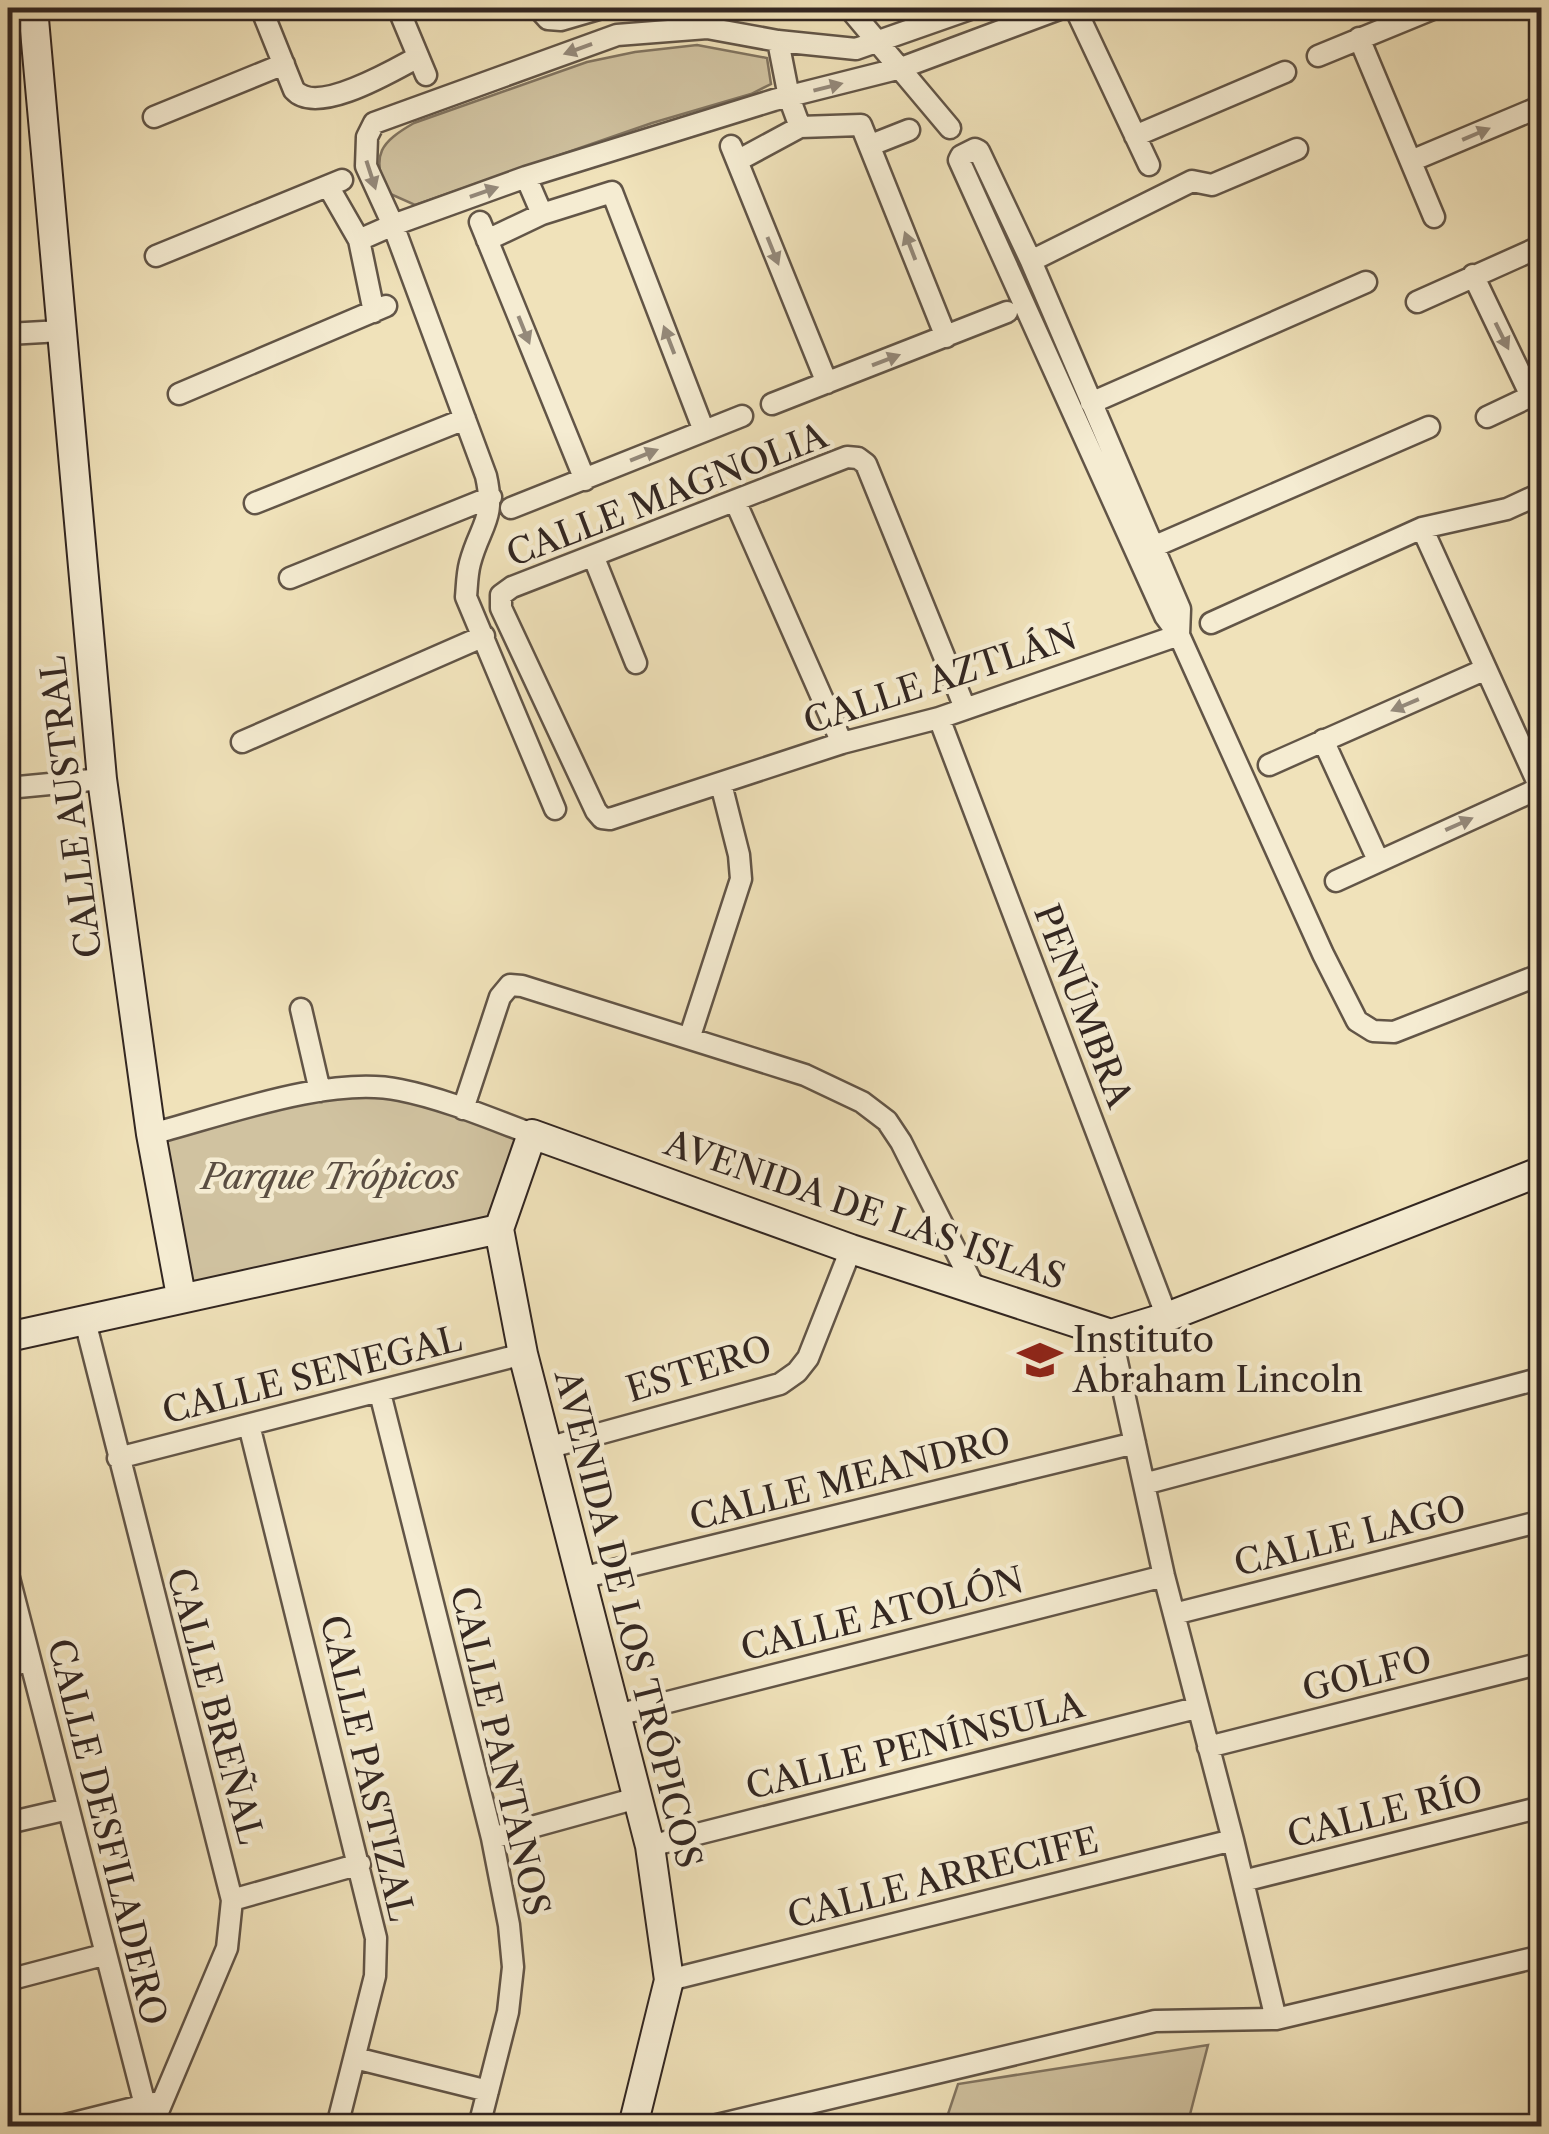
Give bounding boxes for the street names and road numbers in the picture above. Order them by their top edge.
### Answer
street label: CALLE MAGNOLIA [500,413,834,576]
street label: CALLE AZTLÁN [798,614,1082,743]
street label: CALLE AUSTRAL [31,654,110,960]
street label: PENÚMBRA [1025,898,1142,1114]
street label: AVENIDA DE LAS ISLAS [658,1120,1071,1298]
street label: CALLE SENEGAL [158,1317,466,1432]
street label: ESTERO [621,1326,777,1411]
street label: AVENIDA DE LOS TRÓPICOS [546,1365,711,1872]
street label: CALLE MEANDRO [685,1418,1015,1539]
street label: CALLE LAGO [1230,1486,1470,1585]
street label: CALLE ATOLÓN [736,1558,1028,1669]
street label: CALLE BREÑAL [158,1563,273,1849]
street label: CALLE PANTANOS [442,1582,559,1920]
street label: CALLE PASTIZAL [311,1611,424,1925]
street label: CALLE DESFILADERO [39,1634,176,2029]
street label: GOLFO [1298,1637,1436,1710]
street label: CALLE PENÍNSULA [741,1682,1089,1808]
street label: CALLE RÍO [1283,1766,1487,1857]
street label: CALLE ARRECIFE [783,1818,1103,1937]

